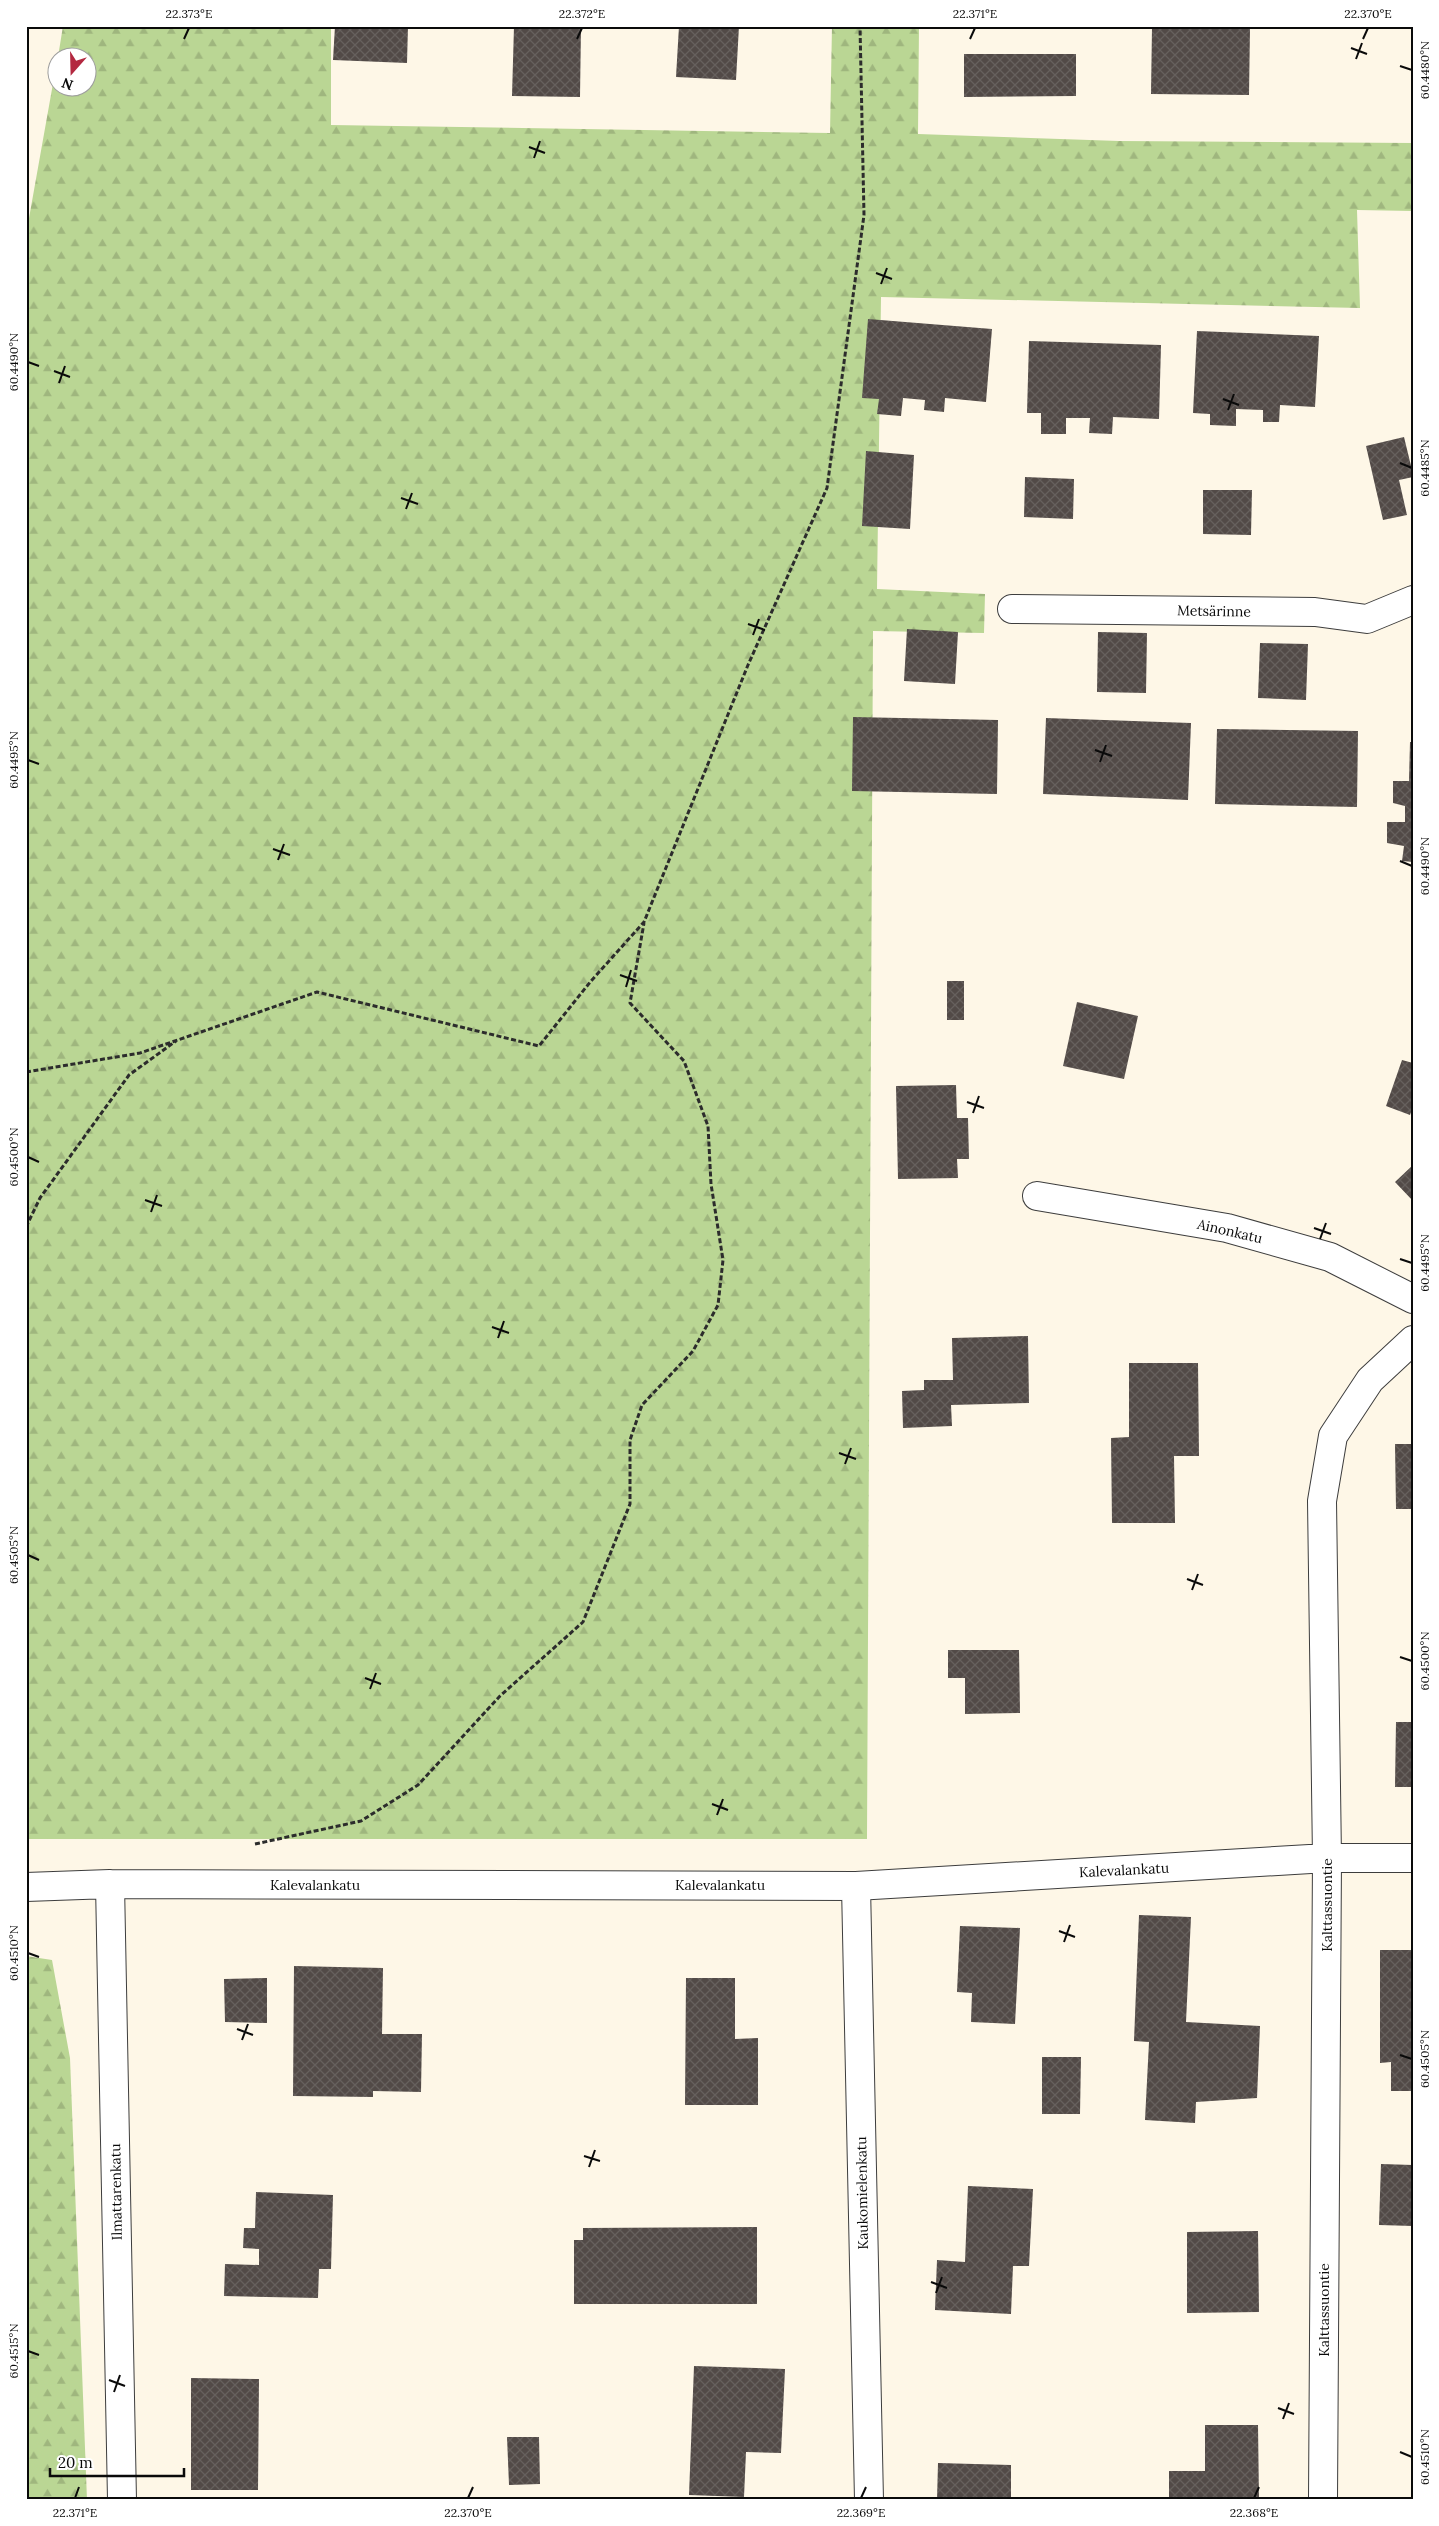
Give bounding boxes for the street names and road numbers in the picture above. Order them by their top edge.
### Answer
street label: Metsärinne [1177,601,1252,621]
street label: Ainonkatu [1195,1215,1264,1247]
street label: Kalttassuontie [1318,1858,1336,1952]
street label: Kalevalankatu [1078,1859,1170,1881]
street label: Kalevalankatu [270,1876,360,1894]
street label: Kalevalankatu [675,1876,765,1894]
street label: Kaukomielenkatu [852,2136,872,2250]
street label: Ilmattarenkatu [106,2143,126,2241]
street label: Kalttassuontie [1315,2263,1333,2357]

